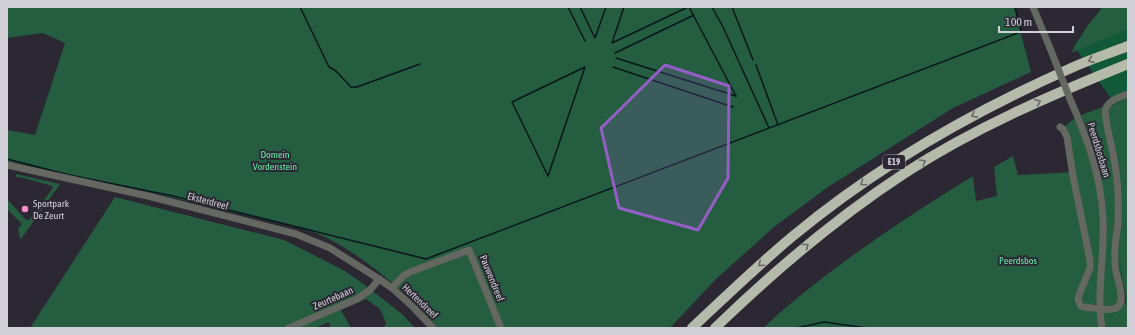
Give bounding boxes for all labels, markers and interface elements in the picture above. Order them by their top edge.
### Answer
scale bar [999,8,1073,34]
text: 100 m [1005,15,1032,29]
one-way arrow [1088,56,1095,64]
one-way arrow [1034,99,1042,107]
one-way arrow [971,111,978,118]
street label: Peerdsbosbaan [1085,121,1113,179]
park label: Domein Vordenstein [253,149,297,172]
road number: E19 [883,155,905,169]
one-way arrow [919,160,926,167]
one-way arrow [860,178,867,186]
street label: Eksterdreef [186,190,230,212]
place label: Sportpark De Zeurt [33,198,70,221]
marker: Sportpark De Zeurt [20,204,30,214]
one-way arrow [802,243,809,250]
street label: Pauwendreef [478,253,506,303]
park label: Peerdsbos [999,255,1037,266]
one-way arrow [759,259,766,266]
street label: Hertendreef [400,281,440,321]
street label: Zeurtebaan [311,284,355,312]

